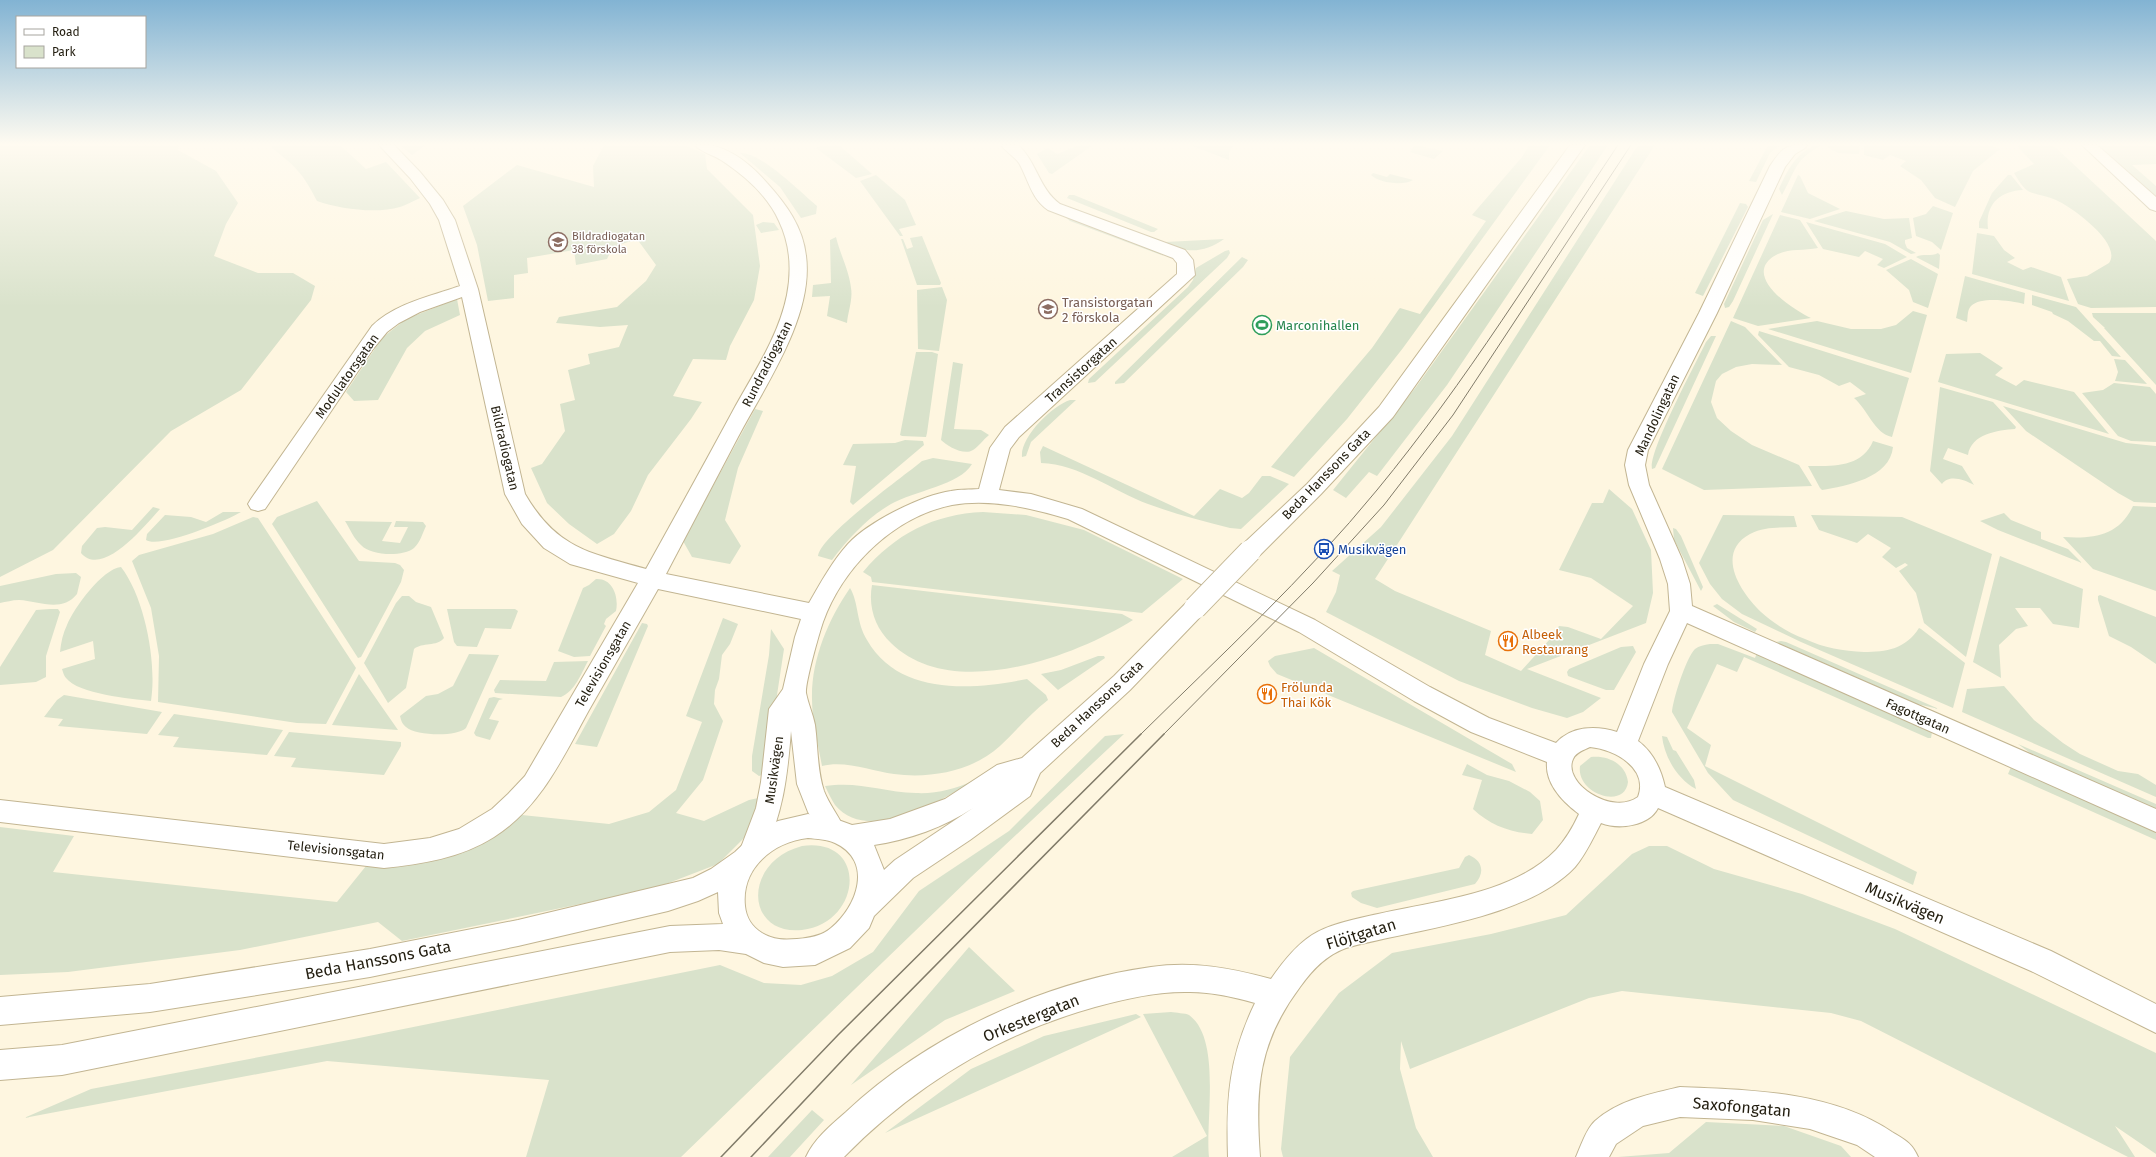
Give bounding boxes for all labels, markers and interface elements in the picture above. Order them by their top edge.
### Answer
legend [16,16,146,68]
text: Road [52,25,80,39]
text: Park [52,45,76,59]
place label: Bildradiogatan 38 förskola [572,230,645,256]
school or university icon: Bildradiogatan 38 förskola [547,231,569,253]
place label: Transistorgatan 2 förskola [1062,295,1153,325]
school or university icon: Transistorgatan 2 förskola [1037,298,1059,320]
sports icon: Marconihallen [1251,314,1273,336]
place label: Marconihallen [1276,318,1359,333]
street label: Rundradiogatan [739,319,795,409]
street label: Modulatorsgatan [312,331,382,421]
street label: Transistorgatan [1042,334,1120,406]
street label: Mandolingatan [1632,372,1682,458]
street label: Bildradiogatan [488,404,522,492]
street label: Beda Hanssons Gata [1279,425,1373,523]
bus stop icon: Musikvägen [1313,538,1335,560]
place label: Musikvägen [1338,542,1406,557]
street label: Televisionsgatan [572,618,634,710]
place label: Albeek Restaurang [1522,627,1588,657]
restaurant icon: Albeek Restaurang [1497,630,1519,652]
street label: Beda Hanssons Gata [1048,657,1146,751]
place label: Frölunda Thai Kök [1281,680,1333,710]
restaurant icon: Frölunda Thai Kök [1256,683,1278,705]
street label: Fagottgatan [1884,695,1952,737]
street label: Musikvägen [762,735,786,805]
street label: Televisionsgatan [287,837,385,863]
street label: Musikvägen [1863,878,1947,928]
street label: Flöjtgatan [1324,914,1398,954]
street label: Beda Hanssons Gata [303,937,453,983]
street label: Orkestergatan [980,990,1082,1046]
street label: Saxofongatan [1692,1093,1792,1121]

